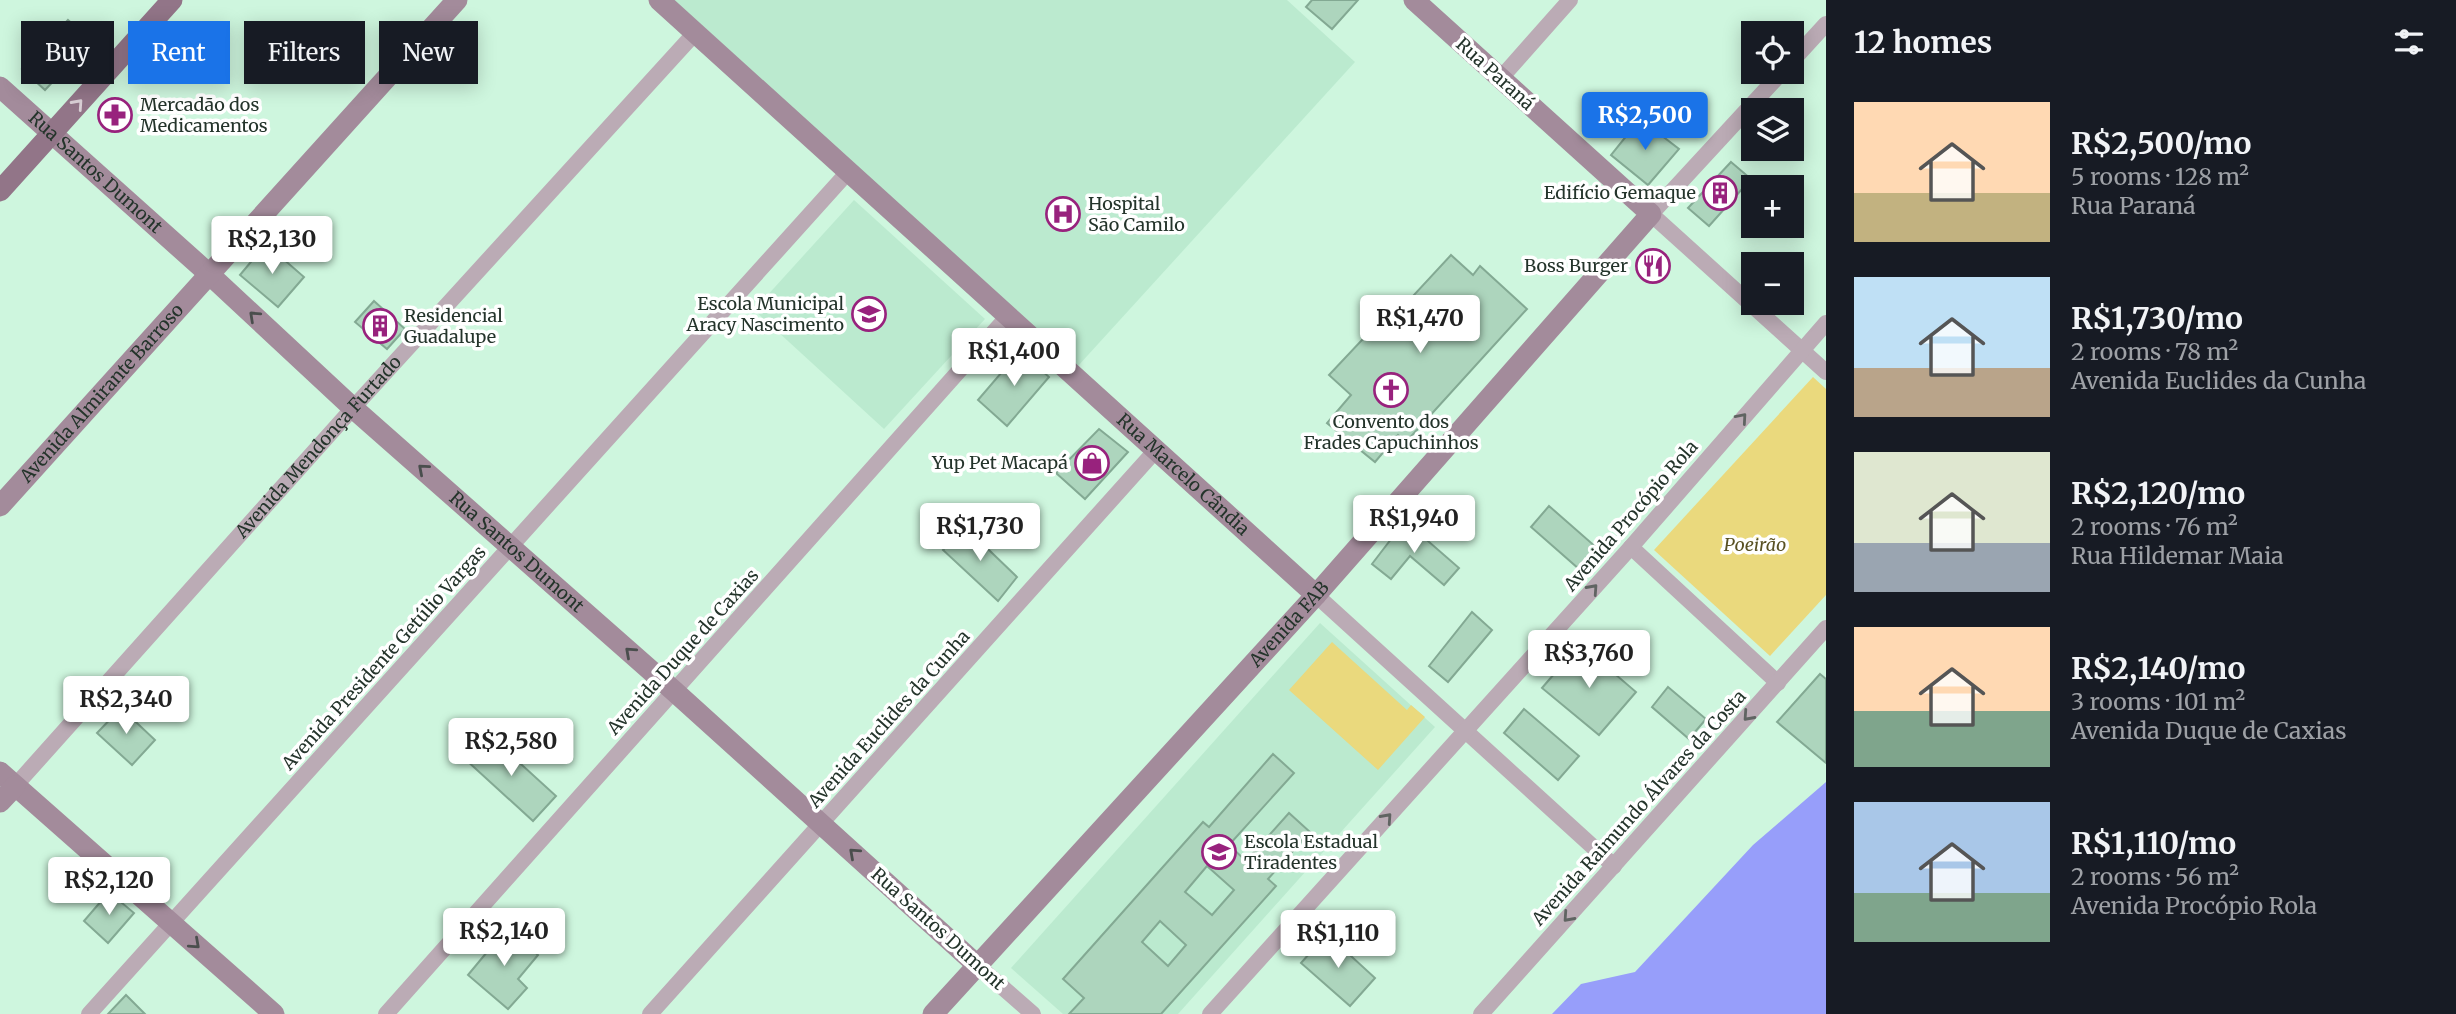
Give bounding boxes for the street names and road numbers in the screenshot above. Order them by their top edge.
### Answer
street label: Rua Paraná [1451,32,1540,115]
street label: Rua Santos Dumont [24,106,168,238]
street label: Avenida Almirante Barroso [14,299,188,488]
street label: Avenida Mendonça Furtado [229,351,406,543]
street label: Rua Marcelo Cândia [1112,408,1255,540]
street label: Avenida Procópio Rola [1558,435,1703,597]
street label: Rua Santos Dumont [445,486,589,617]
street label: Avenida Presidente Getúlio Vargas [276,541,491,775]
street label: Avenida Duque de Caxias [601,564,763,740]
street label: Avenida FAB [1243,576,1334,672]
street label: Avenida Euclides da Cunha [802,625,975,813]
street label: Avenida Raimundo Álvares da Costa [1526,685,1751,931]
street label: Rua Santos Dumont [867,863,1010,995]

